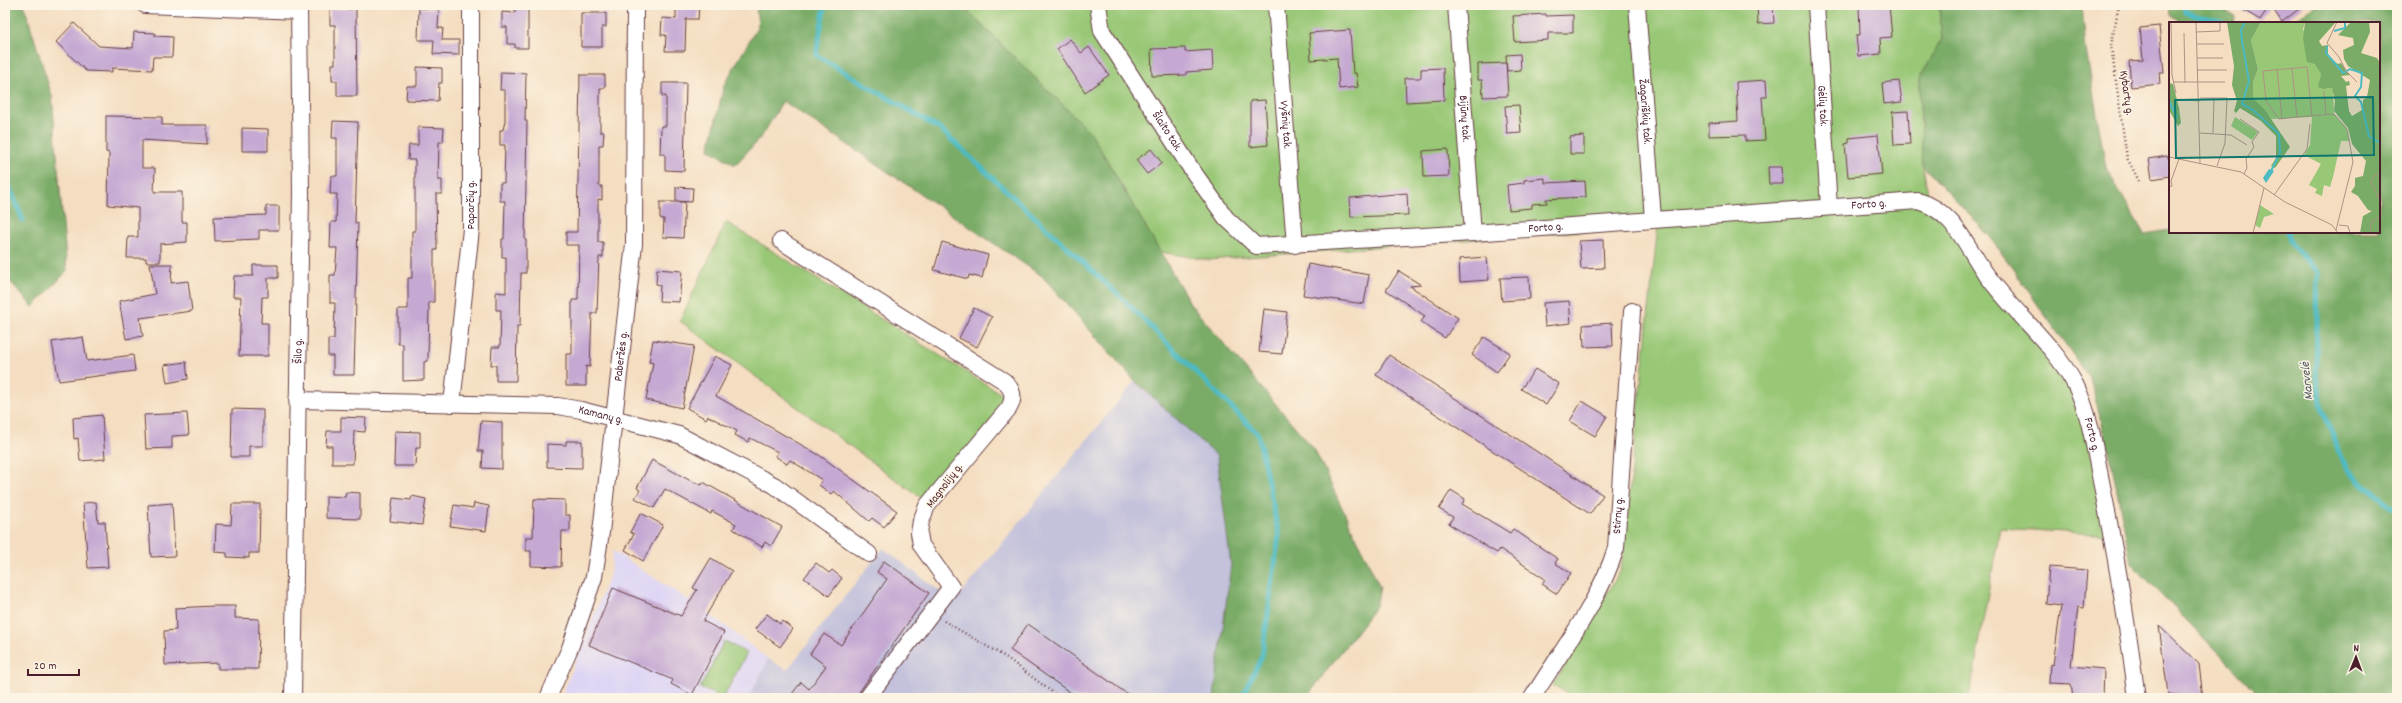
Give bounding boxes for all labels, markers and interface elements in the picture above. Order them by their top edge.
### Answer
inset map [2169,22,2380,233]
street label: Kybartų g. [2114,69,2138,117]
street label: Žagariškių tak. [1634,78,1656,145]
street label: Gėlių tak. [1813,85,1832,127]
street label: Bijūnų tak. [1454,95,1475,143]
street label: Vyšnių tak. [1275,100,1296,149]
street label: Šlaito tak. [1148,108,1186,155]
street label: Paparčių g. [463,181,480,230]
street label: Forto g. [1851,195,1887,214]
street label: Forto g. [1528,218,1564,238]
street label: Paberžės g. [610,330,632,382]
street label: Šilo g. [290,338,307,364]
water label: Marvelė [2296,360,2319,401]
street label: Kamanų g. [577,401,625,429]
street label: Forto g. [2080,416,2104,454]
street label: Magnolijų g. [923,460,967,512]
street label: Stirnų g. [1608,496,1628,535]
north arrow [2336,637,2376,677]
text: N [2353,641,2360,657]
scale bar [28,651,79,677]
text: 20 m [34,658,57,675]

